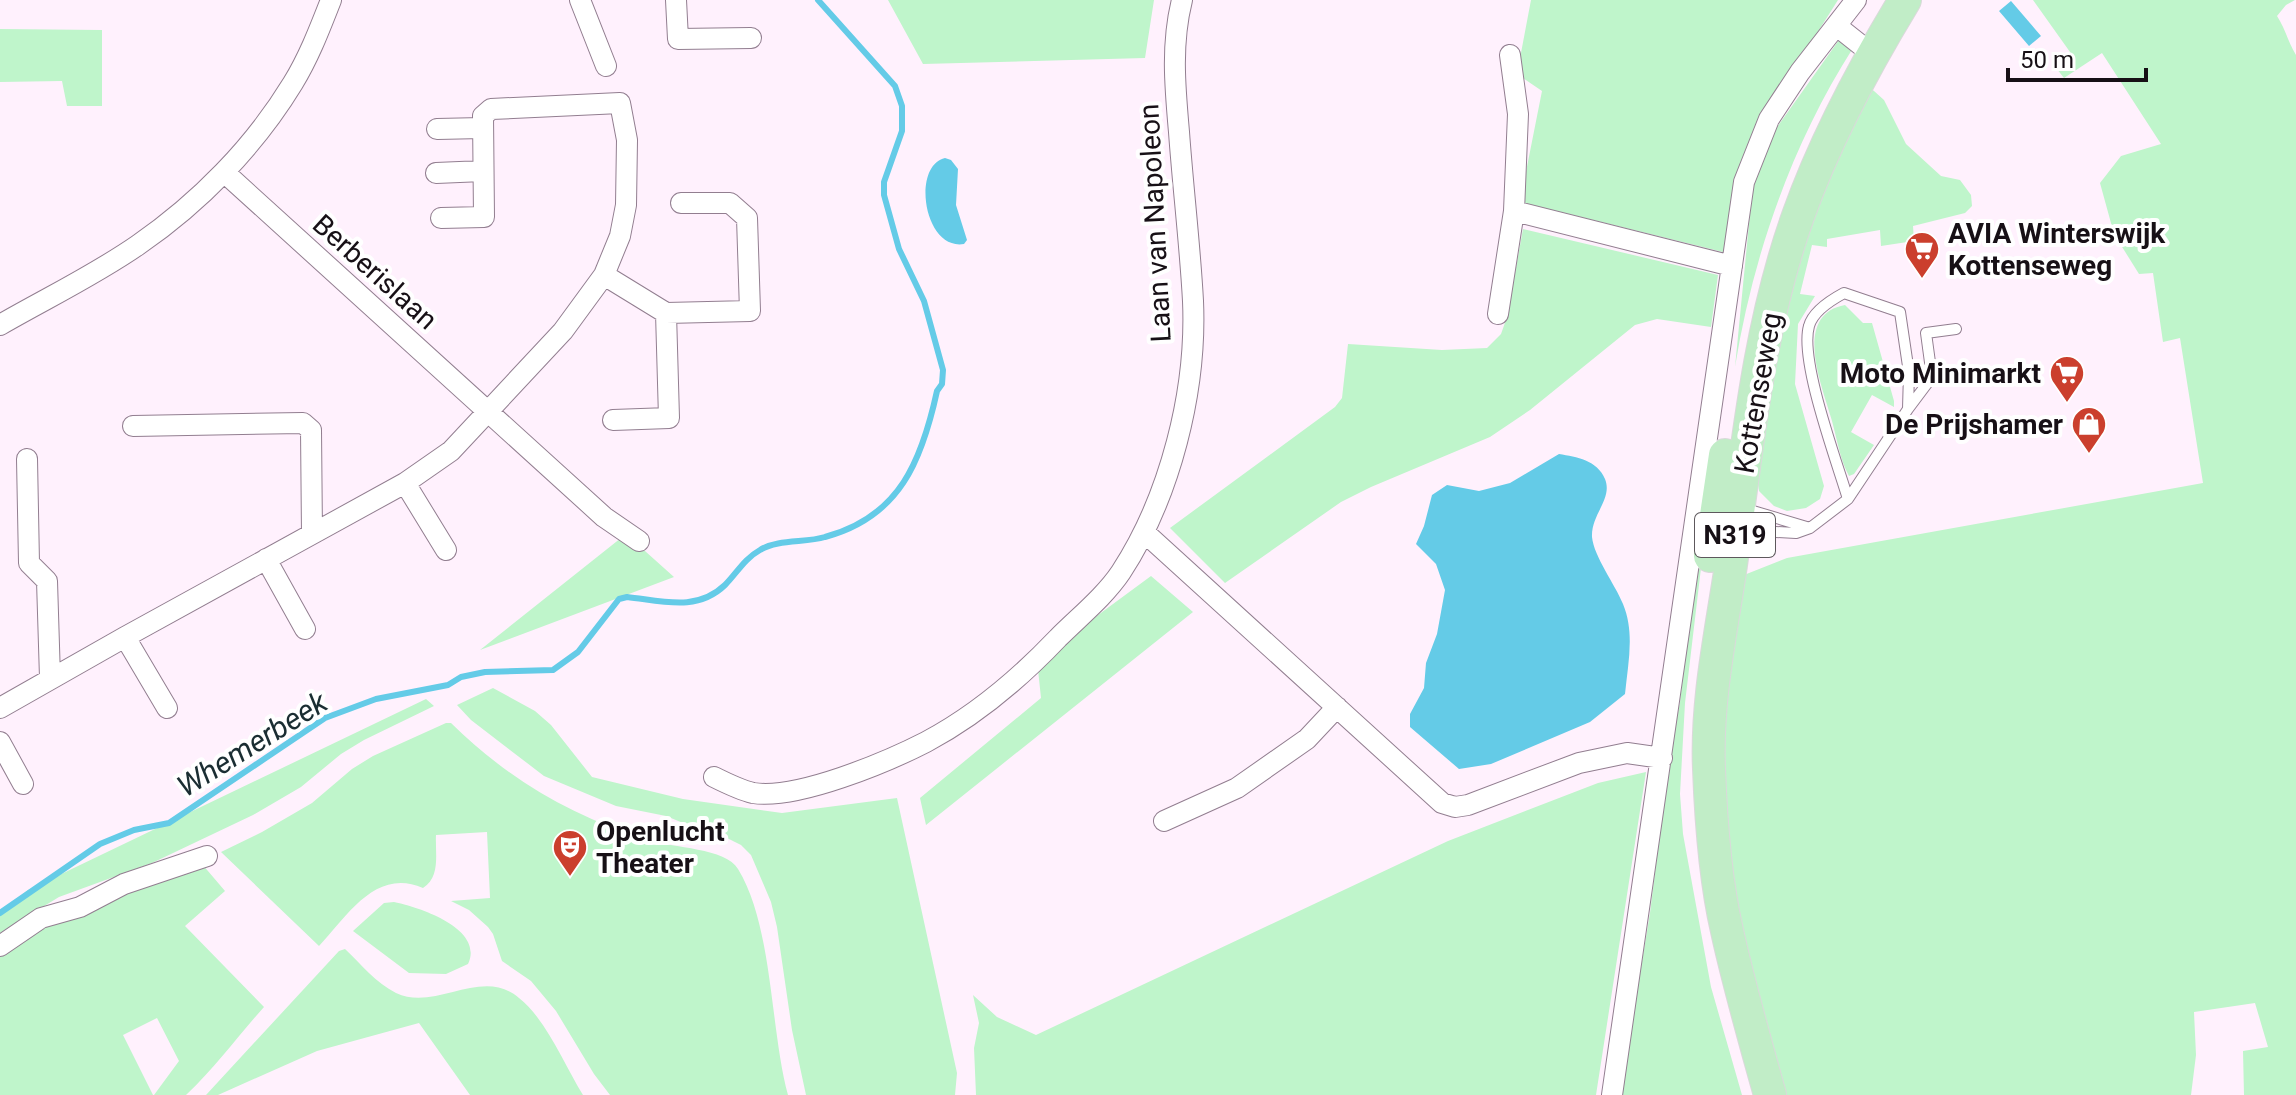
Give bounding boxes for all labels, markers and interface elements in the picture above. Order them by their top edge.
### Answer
scale bar [2008,32,2146,82]
text: 50 m [2020,46,2074,74]
street label: Laan van Napoleon [1132,103,1178,343]
street label: Berberislaan [306,208,444,336]
place label: AVIA Winterswijk Kottenseweg [1948,217,2166,282]
supermarket icon: AVIA Winterswijk Kottenseweg [1903,230,1941,280]
street label: Kottenseweg [1728,310,1788,476]
supermarket icon: Moto Minimarkt [2048,354,2086,404]
place label: Moto Minimarkt [1840,357,2041,390]
shop icon: De Prijshamer [2070,405,2108,455]
place label: De Prijshamer [1885,408,2063,441]
road number: N319 [1695,513,1775,557]
water label: Whemerbeek [171,683,334,804]
place label: Openlucht Theater [596,815,725,880]
theatre icon: Openlucht Theater [551,828,589,878]

